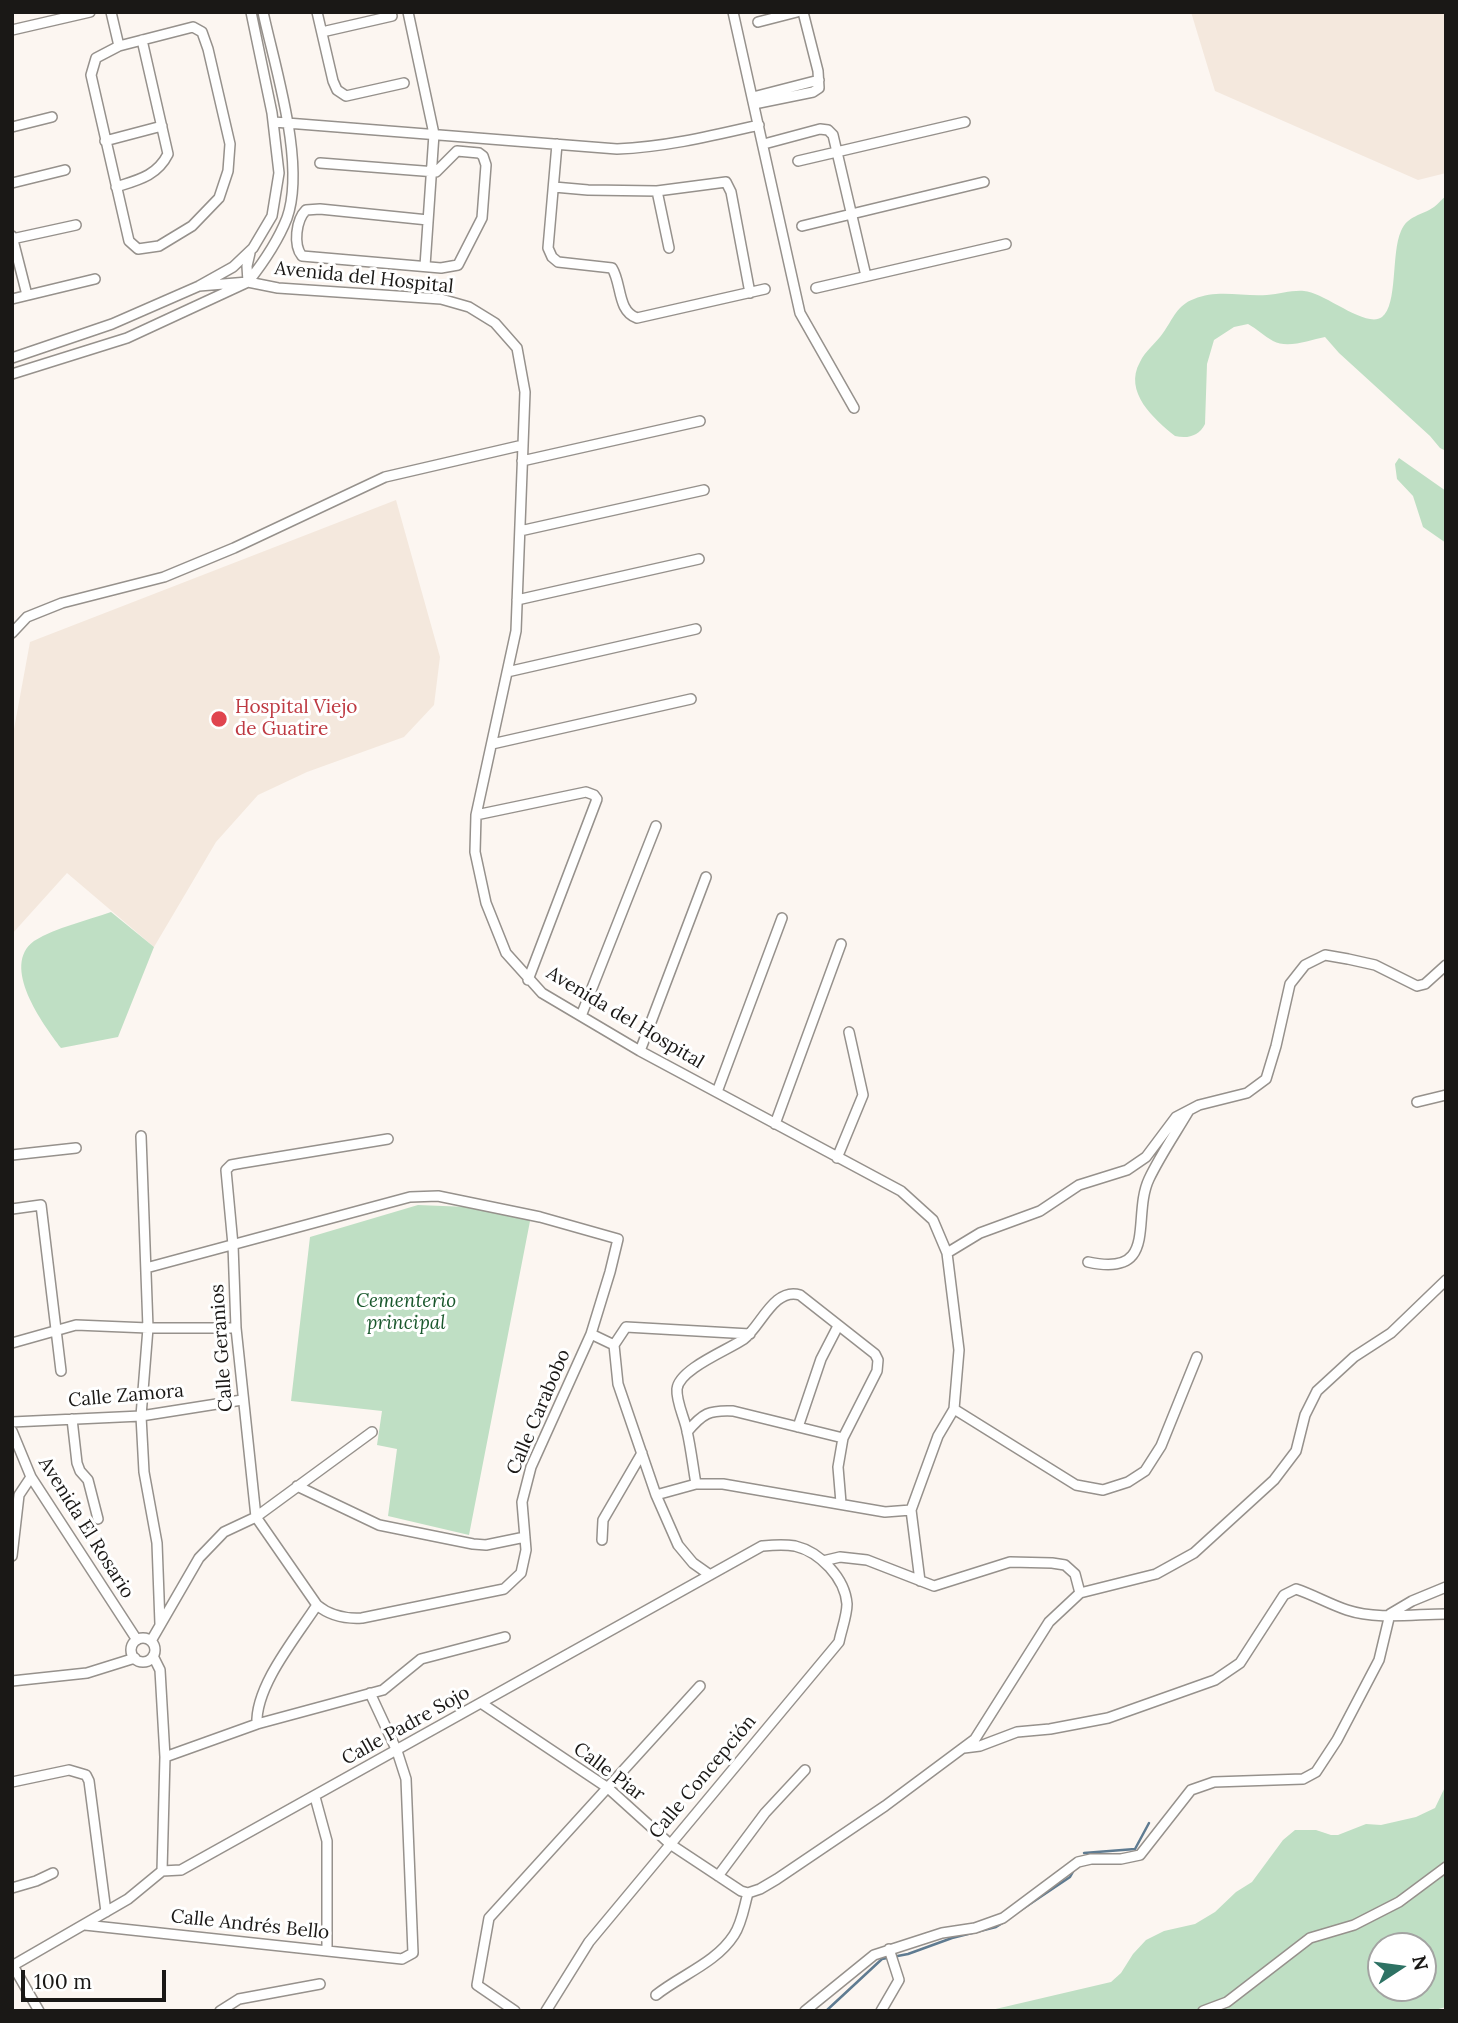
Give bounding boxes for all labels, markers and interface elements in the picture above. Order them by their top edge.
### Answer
street label: Avenida del Hospital [273,257,455,299]
place label: Hospital Viejo de Guatire [235,697,357,741]
marker: Hospital Viejo de Guatire [209,709,229,729]
street label: Avenida del Hospital [542,962,708,1074]
street label: Calle Geranios [206,1283,238,1413]
park label: Cementerio principal [356,1291,456,1335]
street label: Calle Carabobo [502,1346,576,1478]
street label: Calle Zamora [67,1380,185,1412]
street label: Avenida El Rosario [33,1453,139,1603]
street label: Calle Padre Sojo [338,1681,474,1771]
street label: Calle Concepción [645,1711,761,1843]
street label: Calle Piar [569,1738,649,1806]
street label: Calle Andrés Bello [170,1905,330,1945]
north arrow [1367,1932,1437,2002]
text: N [1407,1953,1434,1973]
scale bar [24,1956,170,2000]
text: 100 m [34,1968,92,1995]

